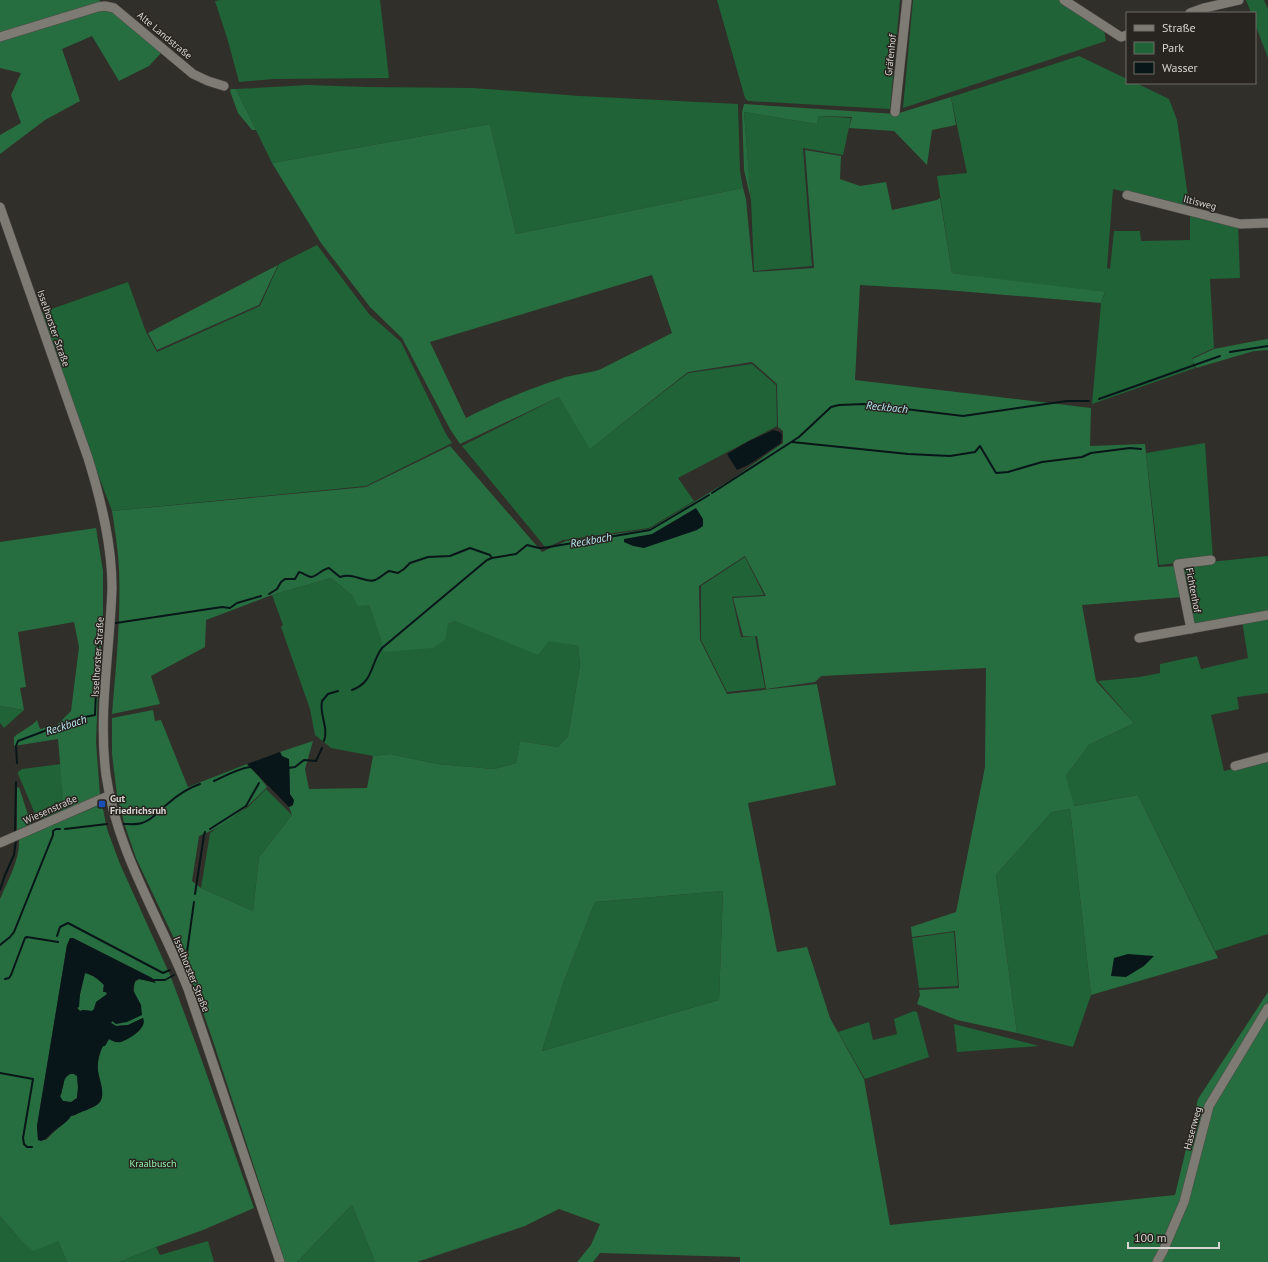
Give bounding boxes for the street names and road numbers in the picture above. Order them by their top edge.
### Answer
street label: Alte Landstraße [135,9,195,62]
street label: Gräfenhof [882,33,899,77]
street label: Iltisweg [1182,192,1218,213]
street label: Isselhorster Straße [34,288,73,368]
street label: Fichtenhof [1183,566,1204,614]
street label: Isselhorster Straße [88,617,107,698]
street label: Wiesenstraße [21,792,79,827]
street label: Isselhorster Straße [170,935,213,1014]
street label: Hasenweg [1181,1105,1204,1151]

